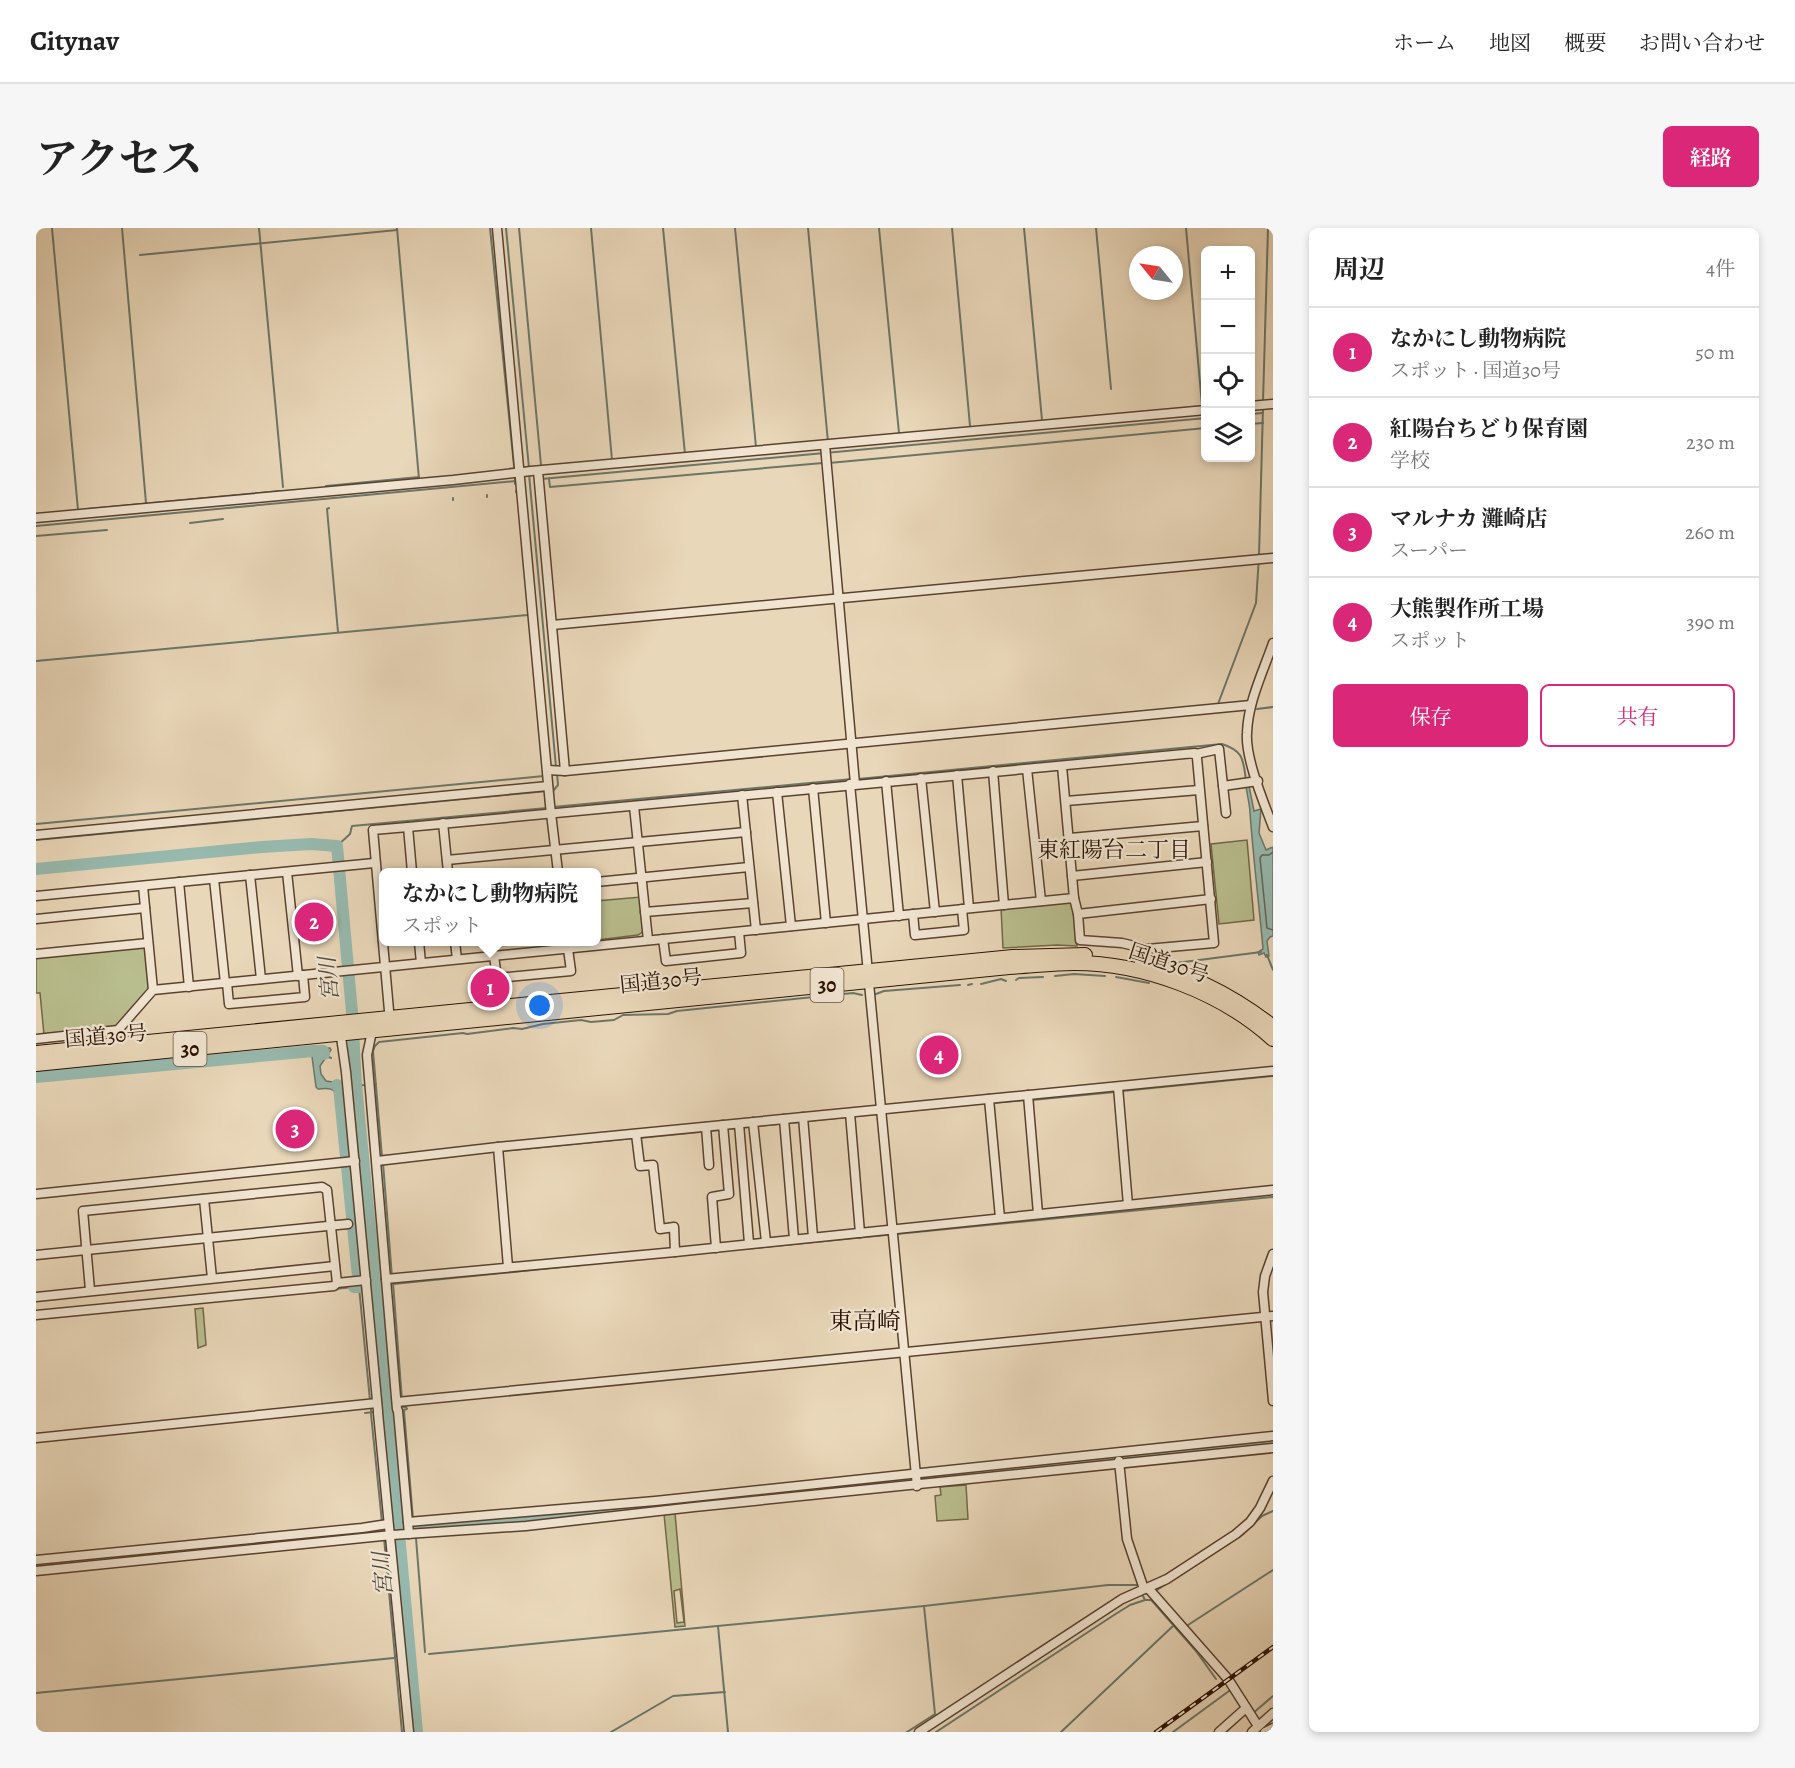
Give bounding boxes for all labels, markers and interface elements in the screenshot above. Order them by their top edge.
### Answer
text: Citynav [30,22,119,60]
text: ホーム [1393,29,1456,57]
text: 地図 [1489,29,1531,57]
text: 概要 [1564,29,1606,57]
text: お問い合わせ [1639,29,1765,57]
button: 経路 [1663,126,1759,187]
text: アクセス [36,130,203,187]
north arrow [1129,246,1183,300]
map controls [1201,246,1255,462]
button: + [1201,246,1255,300]
text: 周辺 [1333,252,1385,287]
text: 4件 [1706,255,1735,282]
button: − [1201,300,1255,354]
text: なかにし動物病院 [1390,324,1566,354]
text: 1 [1349,339,1356,366]
text: 50 m [1695,339,1735,366]
button: locate [1201,354,1255,408]
text: スポット · 国道30号 [1390,357,1561,384]
button: layers [1201,408,1255,462]
text: 紅陽台ちどり保育園 [1390,414,1588,444]
text: 2 [1348,429,1357,456]
text: 230 m [1686,429,1735,456]
text: 学校 [1390,447,1430,474]
text: マルナカ 灘崎店 [1390,504,1547,534]
text: 3 [1348,519,1357,546]
text: 260 m [1685,519,1735,546]
text: スーパー [1390,537,1468,564]
text: 大熊製作所工場 [1390,594,1544,624]
text: 4 [1348,609,1357,636]
text: 390 m [1686,609,1735,636]
text: スポット [1390,627,1470,654]
button: 保存 [1333,684,1528,747]
button: 共有 [1540,684,1735,747]
district label: 東紅陽台二丁目 [1037,835,1191,865]
popup [379,868,601,946]
text: なかにし動物病院 [402,879,578,909]
pin: 2 [294,900,334,944]
text: スポット [402,912,482,939]
street label: 国道30号 [1125,937,1213,989]
water label: 宮川 [312,954,346,1002]
street label: 国道30号 [618,963,704,999]
pin: 1 [470,966,510,1011]
road number: 30 [810,968,844,1002]
your location [525,991,554,1020]
street label: 国道30号 [63,1018,149,1054]
road number: 30 [174,1032,206,1066]
pin: 4 [920,1032,958,1078]
pin: 3 [276,1106,314,1152]
district label: 東高崎 [829,1305,901,1337]
water label: 宮川 [366,1549,400,1597]

